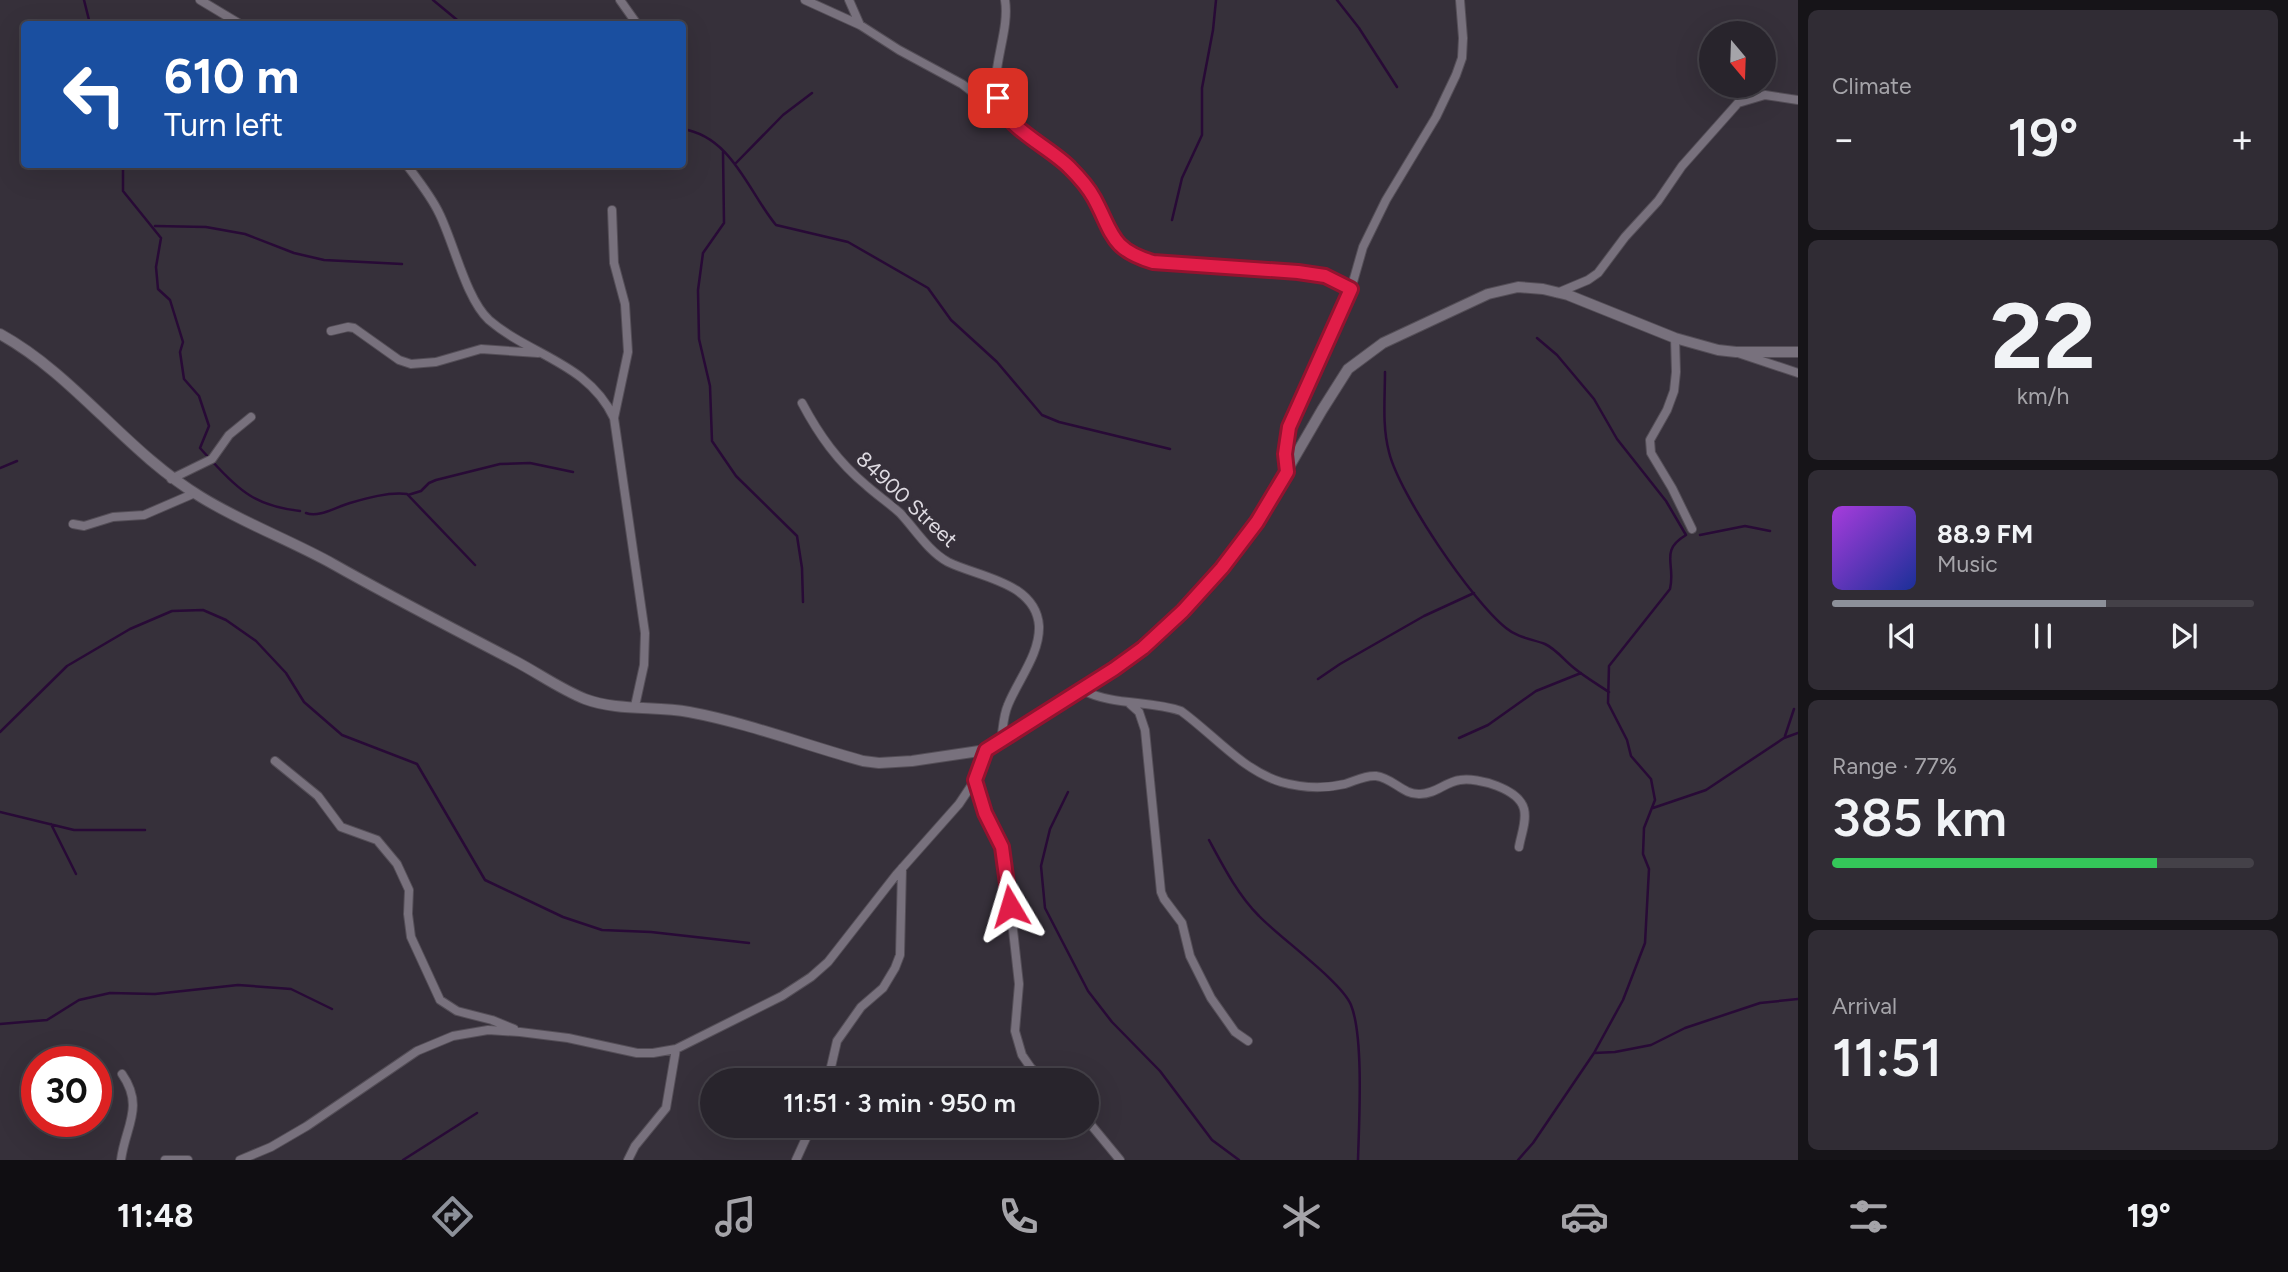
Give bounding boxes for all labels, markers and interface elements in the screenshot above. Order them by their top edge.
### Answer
north arrow [1699,21,1776,98]
map controls [1699,21,1776,98]
text: 610 m [164,46,299,105]
icon: left [49,49,140,140]
pin [968,68,1028,128]
text: Climate [1832,72,1911,100]
icon: arrive [979,79,1017,117]
text: Turn left [164,106,283,144]
text: 19° [2007,107,2079,169]
text: − [1832,116,1856,162]
text: + [2230,116,2254,162]
text: 22 [1990,282,2096,391]
text: km/h [2017,382,2069,410]
street label: 84900 Street [851,446,963,552]
text: 88.9 FM [1937,518,2033,550]
text: Music [1937,550,1998,578]
icon: previous [1883,617,1921,655]
icon: pause [2024,617,2062,655]
icon: next [2165,617,2203,655]
text: Range · 77% [1832,752,1957,780]
text: 385 km [1832,787,2007,849]
position arrow [973,869,1047,943]
text: Arrival [1832,992,1897,1020]
text: 11:51 [1832,1027,1942,1089]
speed limit sign: 30 [21,1046,112,1137]
text: 11:51 · 3 min · 950 m [783,1087,1016,1119]
icon: directions [428,1192,477,1241]
icon: music [711,1192,760,1241]
icon: phone [994,1192,1043,1241]
icon: climate [1277,1192,1326,1241]
icon: car [1560,1192,1609,1241]
icon: filters [1844,1192,1893,1241]
text: 11:48 [117,1197,194,1235]
text: 19° [2127,1197,2171,1235]

